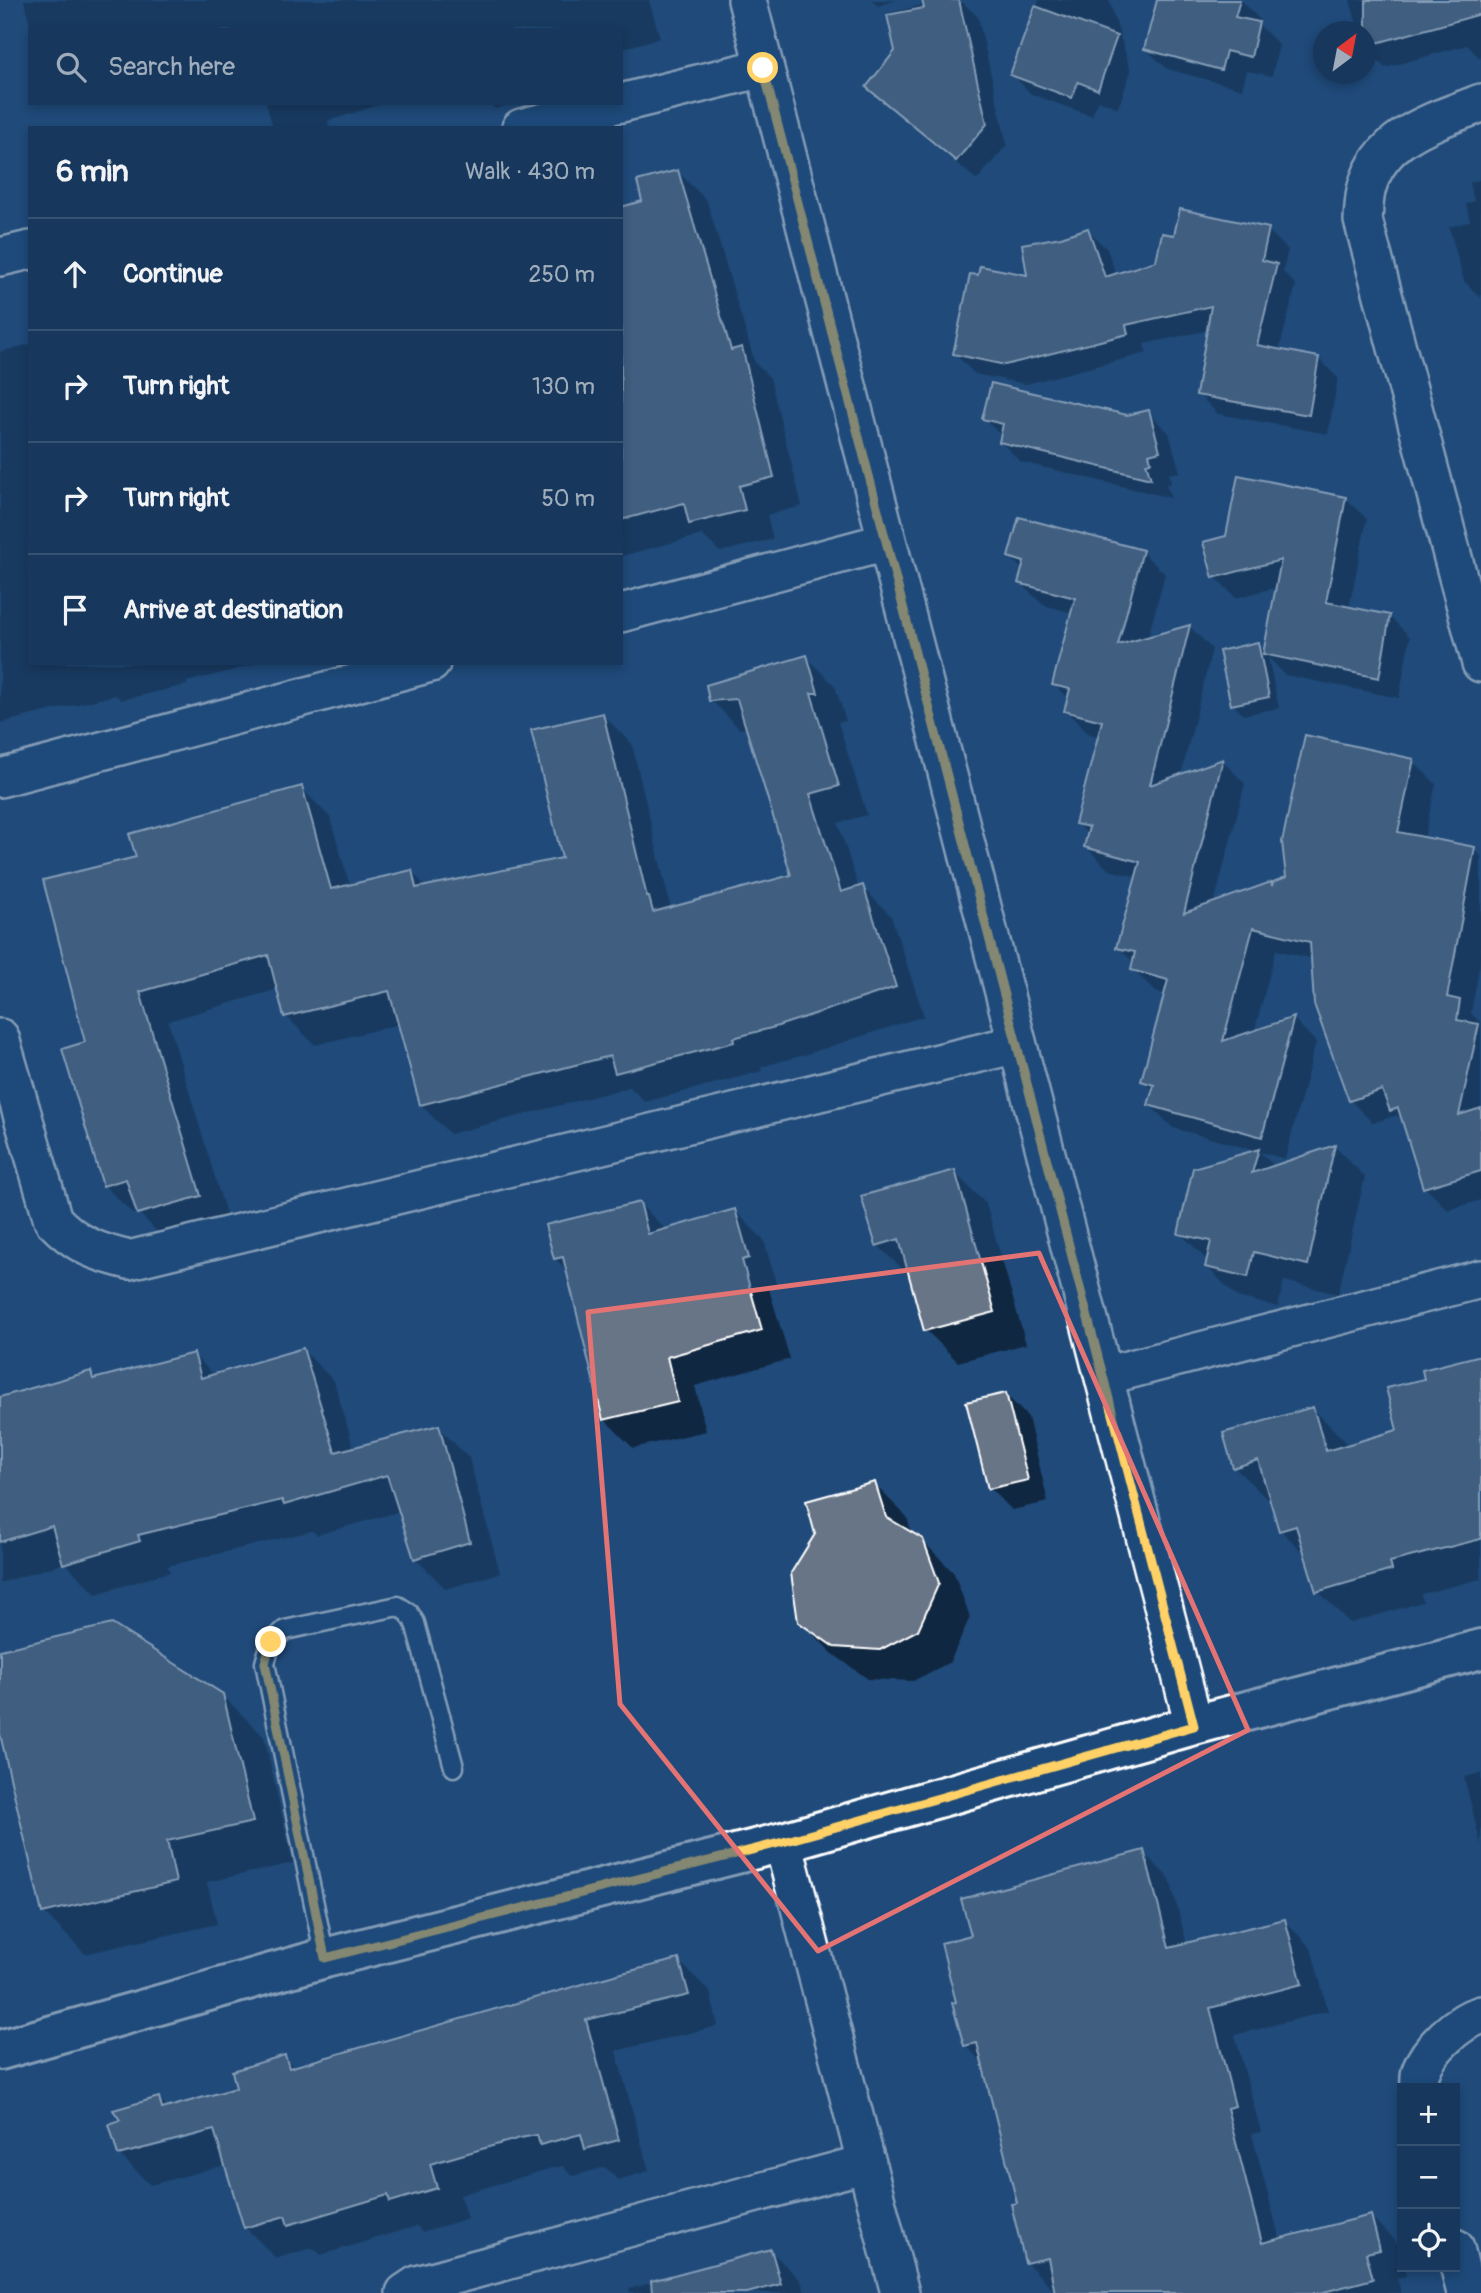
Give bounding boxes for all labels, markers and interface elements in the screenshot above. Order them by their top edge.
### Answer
north arrow [1313,21,1376,84]
search box [28,28,623,105]
icon: search [52,48,90,86]
text: Search here [108,51,235,83]
route start [747,52,778,83]
text: 6 min [56,153,129,190]
text: Walk · 430 m [465,157,595,186]
icon: ahead [56,255,94,293]
text: Continue [123,258,223,290]
text: 250 m [529,260,595,289]
icon: right [56,367,94,405]
text: Turn right [123,370,229,402]
text: 130 m [532,372,595,401]
icon: right [56,479,94,517]
text: Turn right [123,482,229,514]
text: 50 m [541,484,595,513]
icon: arrive [56,591,94,629]
text: Arrive at destination [123,594,343,626]
route end [255,1626,286,1657]
map controls [1397,2083,1460,2272]
button: + [1397,2083,1460,2146]
button: − [1397,2146,1460,2209]
button: locate [1397,2209,1460,2272]

